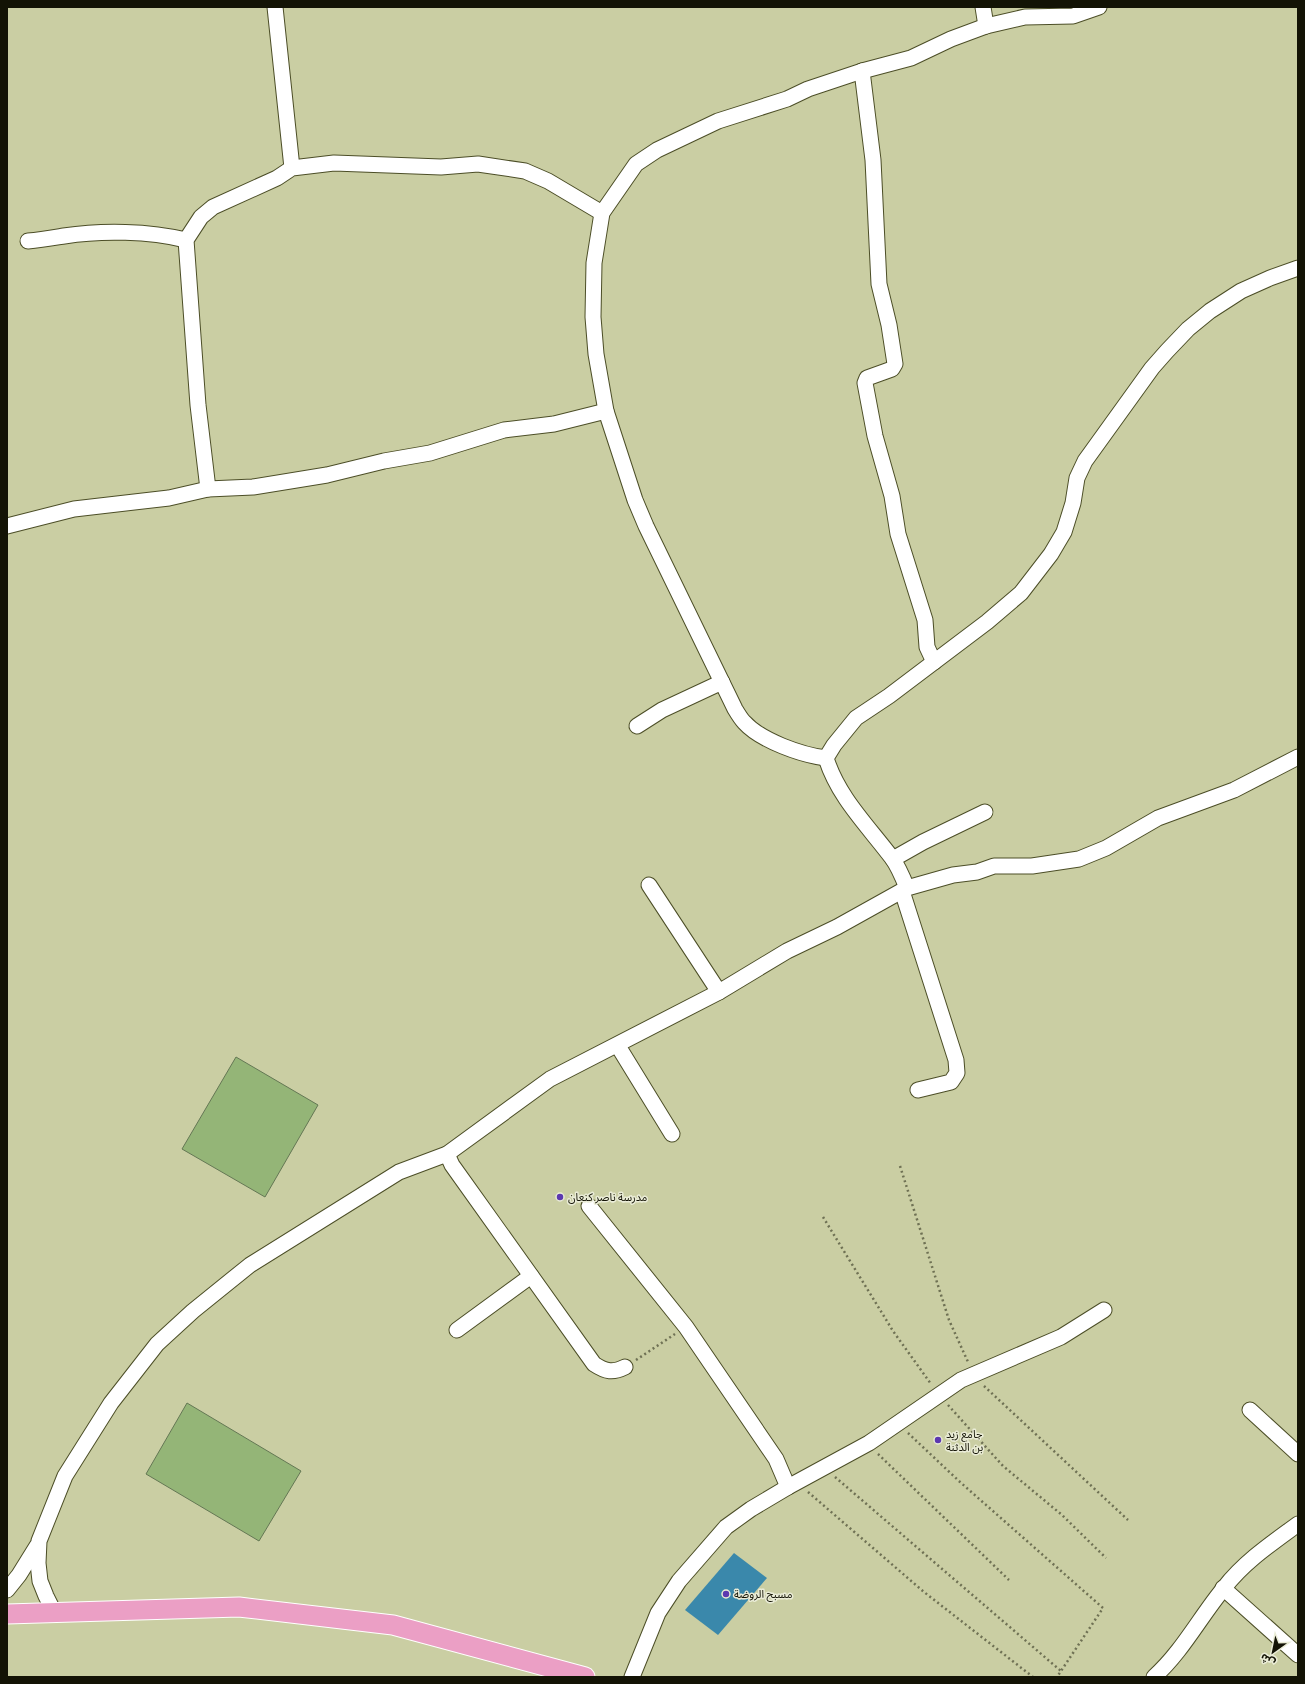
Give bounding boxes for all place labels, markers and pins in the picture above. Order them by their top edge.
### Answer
place label: مدرسة ناصر كنعان [568,1191,648,1204]
marker: مدرسة ناصر كنعان [555,1192,565,1202]
place label: جامع زيد بن الدثنة [946,1428,983,1454]
marker: جامع زيد بن الدثنة [933,1435,943,1445]
place label: مسبح الروضة [734,1588,793,1602]
marker: مسبح الروضة [721,1589,731,1599]

